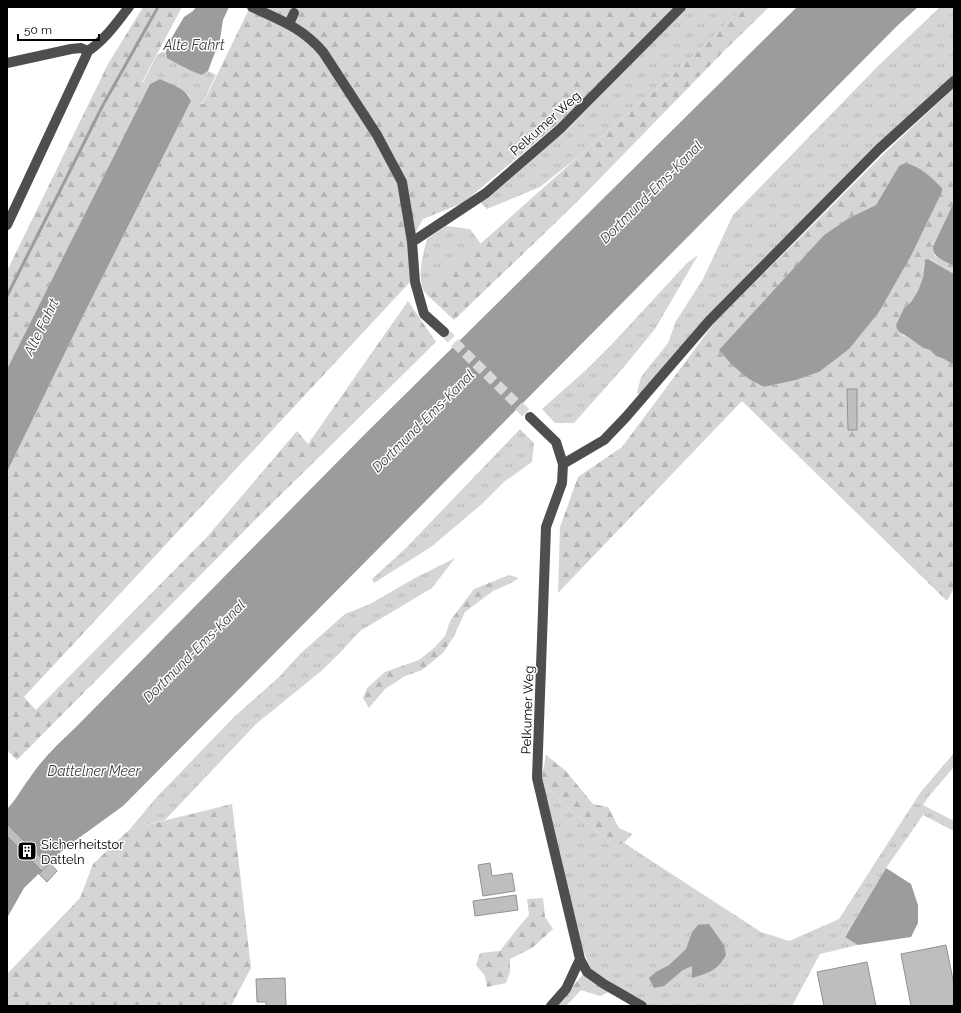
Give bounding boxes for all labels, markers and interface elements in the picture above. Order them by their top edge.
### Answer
scale bar [18,16,99,42]
text: 50 m [24,23,52,37]
water label: Alte Fahrt [162,37,225,53]
street label: Pelkumer Weg [507,88,583,159]
water label: Dortmund-Ems-Kanal [597,137,706,246]
water label: Alte Fahrt [20,296,62,359]
water label: Dortmund-Ems-Kanal [369,366,478,475]
water label: Dortmund-Ems-Kanal [140,596,249,705]
street label: Pelkumer Weg [518,665,537,755]
water label: Dattelner Meer [48,763,142,779]
place label: Sicherheitstor Datteln [41,837,124,867]
building icon: Sicherheitstor Datteln [16,840,38,862]

